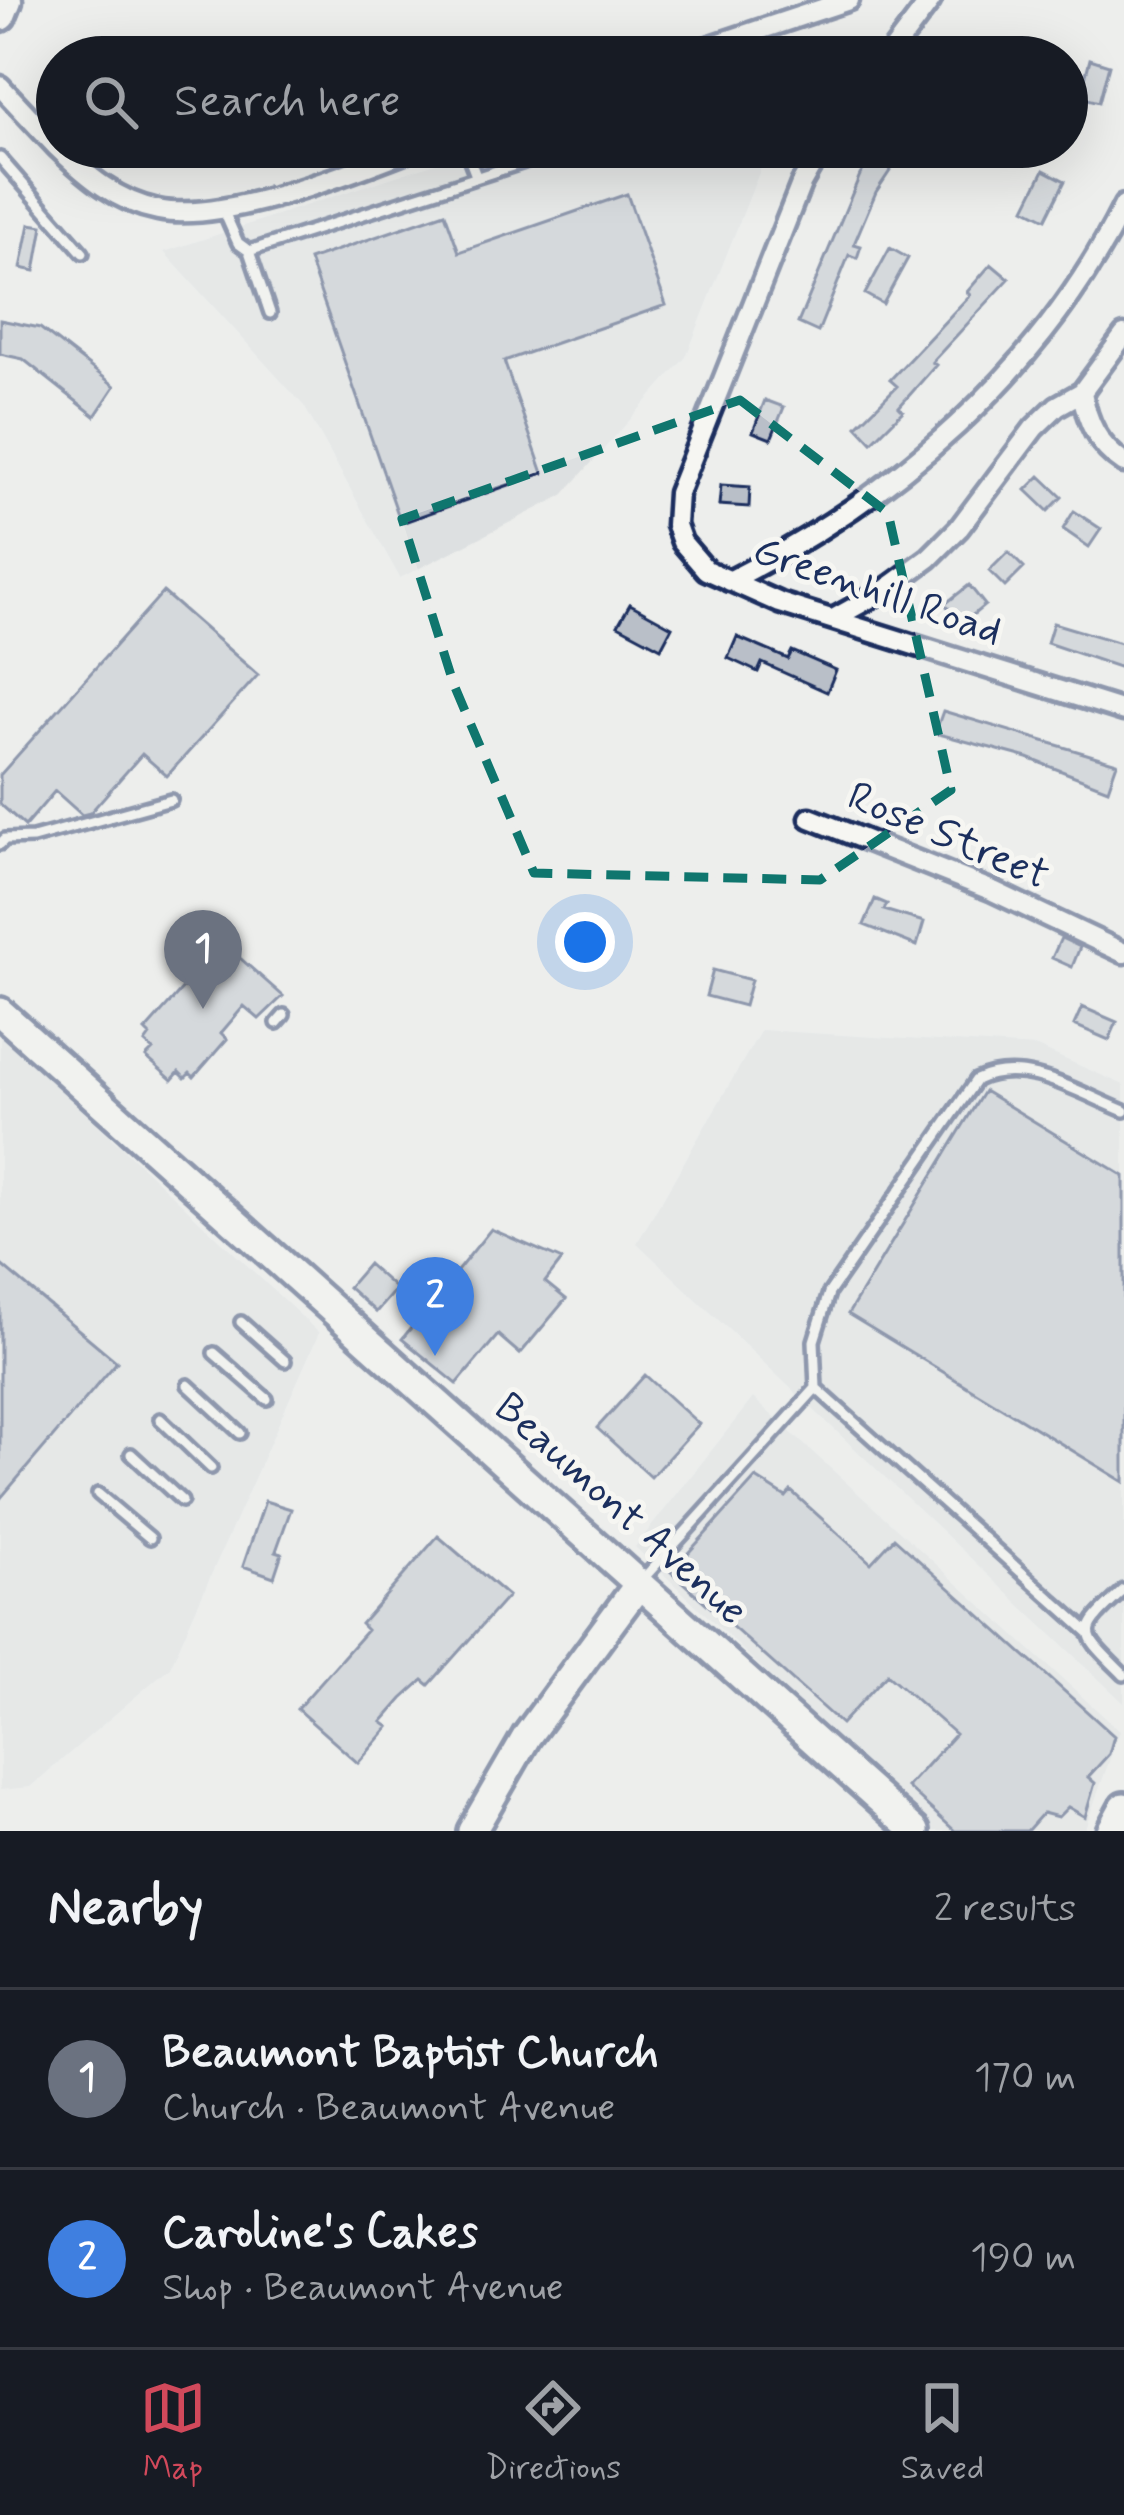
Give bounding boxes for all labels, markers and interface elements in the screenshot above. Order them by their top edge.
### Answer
search box [36,36,1088,168]
icon: search [78,69,144,135]
text: Search here [174,73,401,132]
street label: Greenhill Road [745,524,1009,660]
street label: Rose Street [839,770,1057,904]
pin: 1 [164,910,242,1009]
your location [555,912,615,972]
pin: 2 [396,1257,474,1356]
street label: Beaumont Avenue [482,1381,758,1639]
text: Nearby [48,1876,203,1942]
text: 2 results [934,1884,1076,1935]
text: Beaumont Baptist Church [162,2024,659,2083]
text: 1 [78,2053,96,2104]
text: 170 m [974,2053,1076,2104]
text: Church · Beaumont Avenue [162,2083,615,2134]
text: Caroline's Cakes [162,2204,478,2263]
text: 2 [77,2233,97,2284]
text: 190 m [970,2233,1076,2284]
text: Shop · Beaumont Avenue [162,2263,564,2314]
tab: Map [140,2375,206,2491]
tab: Directions [485,2375,621,2491]
tab: Saved [901,2375,984,2491]

